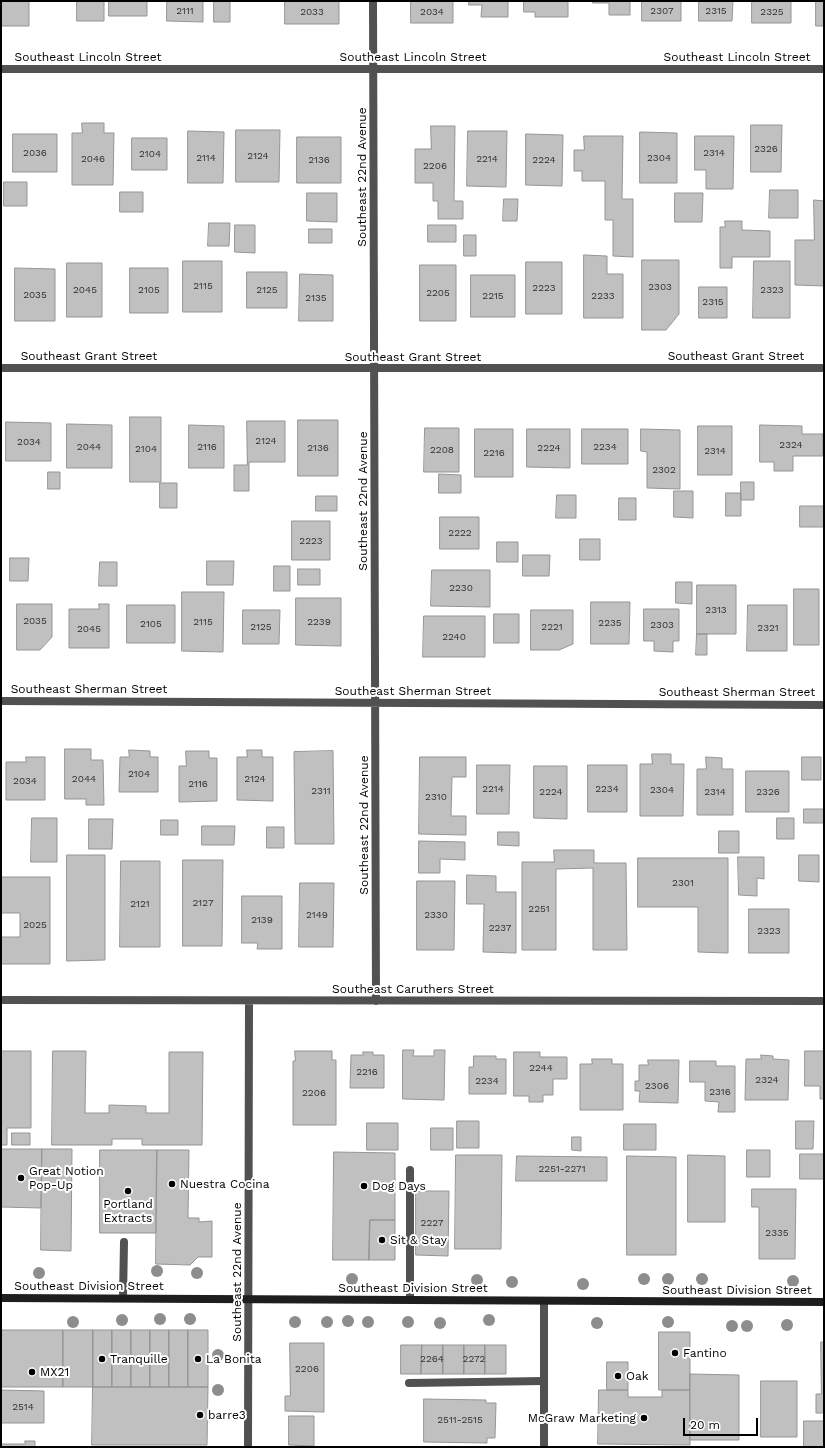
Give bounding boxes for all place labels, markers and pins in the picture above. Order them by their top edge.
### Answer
place label: Great Notion Pop-Up [29,1164,104,1192]
marker: Great Notion Pop-Up [16,1173,26,1183]
place label: Nuestra Cocina [180,1177,270,1191]
marker: Nuestra Cocina [167,1179,177,1189]
place label: Dog Days [372,1179,426,1193]
marker: Dog Days [359,1181,369,1191]
marker: Portland Extracts [123,1186,133,1196]
place label: Portland Extracts [103,1197,153,1225]
place label: Sit & Stay [390,1233,447,1247]
marker: Sit & Stay [377,1235,387,1245]
place label: Fantino [683,1346,727,1360]
marker: Fantino [670,1348,680,1358]
place label: Tranquille [110,1352,168,1366]
place label: La Bonita [206,1352,262,1366]
marker: Tranquille [97,1354,107,1364]
marker: La Bonita [193,1354,203,1364]
place label: MX21 [40,1365,69,1379]
marker: MX21 [27,1367,37,1377]
place label: Oak [626,1369,649,1383]
marker: Oak [613,1371,623,1381]
place label: barre3 [208,1408,246,1422]
marker: barre3 [195,1410,205,1420]
place label: McGraw Marketing [528,1411,636,1425]
marker: McGraw Marketing [639,1413,649,1423]

